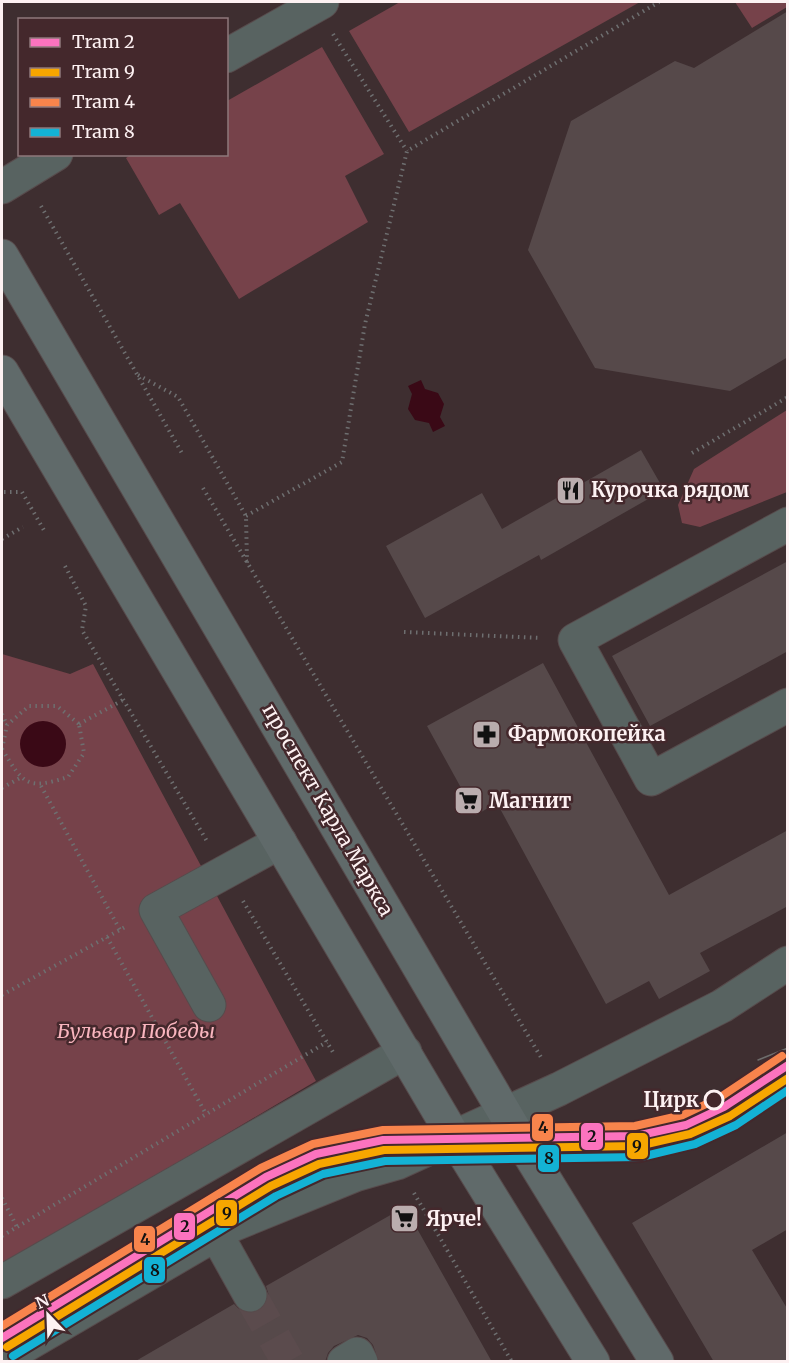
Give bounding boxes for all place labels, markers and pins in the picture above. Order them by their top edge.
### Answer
restaurant icon: Курочка рядом [554,474,586,506]
place label: Курочка рядом [591,477,750,502]
pharmacy icon: Фармокопейка [471,718,503,750]
place label: Фармокопейка [508,721,666,746]
supermarket icon: Магнит [452,785,484,817]
place label: Магнит [489,788,571,813]
place label: Цирк [643,1087,700,1112]
marker: Цирк [704,1090,724,1110]
supermarket icon: Ярче! [389,1203,421,1235]
place label: Ярче! [426,1206,482,1231]

